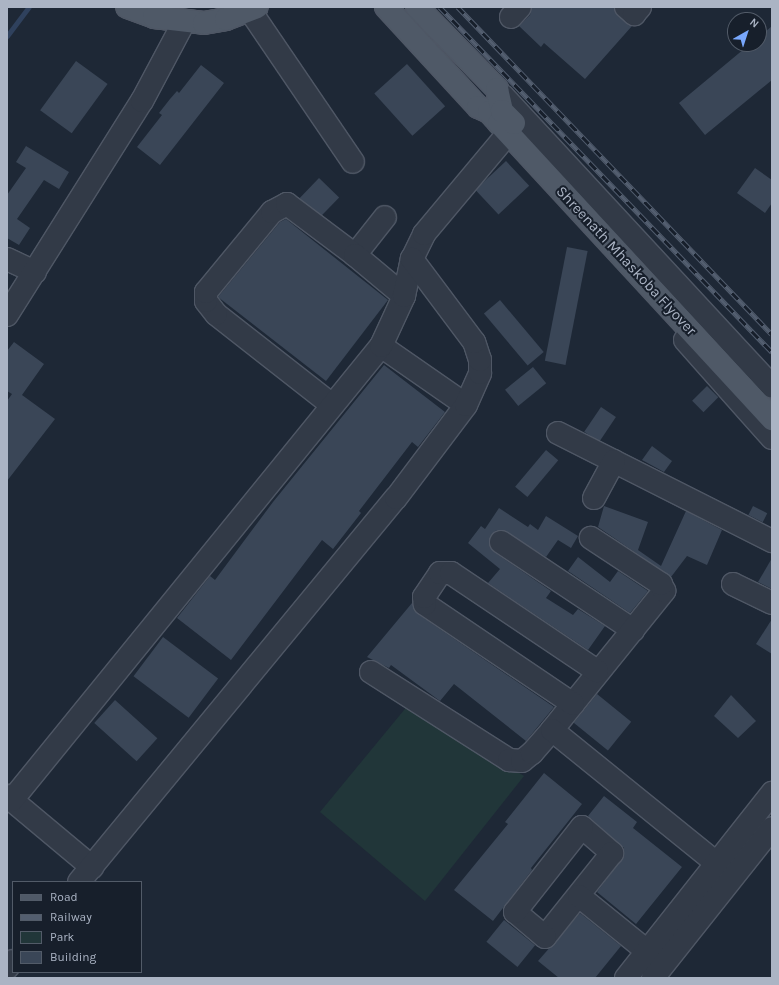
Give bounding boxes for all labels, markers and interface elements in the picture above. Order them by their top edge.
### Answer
north arrow [727,12,767,52]
text: N [747,16,761,31]
street label: Shreenath Mhaskoba Flyover [552,183,700,339]
legend [12,881,142,973]
text: Road [50,890,78,904]
text: Railway [50,910,92,924]
text: Park [50,930,74,944]
text: Building [50,950,96,964]

